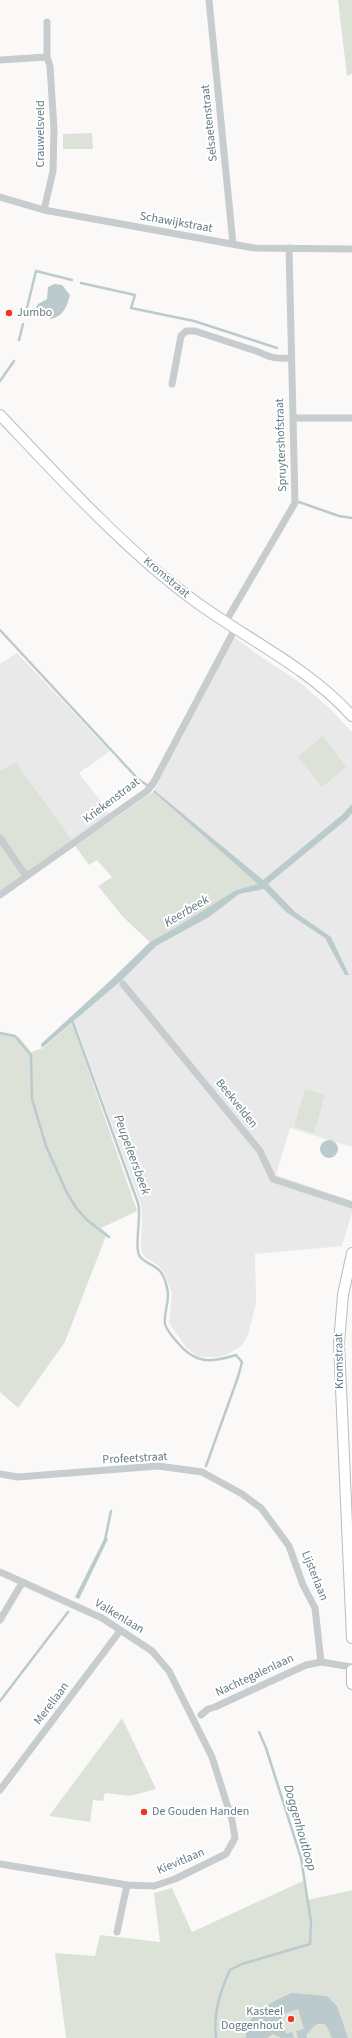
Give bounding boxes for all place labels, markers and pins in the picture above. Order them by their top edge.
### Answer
place label: Jumbo [17,306,52,320]
marker: Jumbo [4,308,14,318]
place label: De Gouden Handen [152,1805,249,1819]
marker: De Gouden Handen [139,1807,149,1817]
place label: Kasteel Doggenhout [221,2005,283,2033]
marker: Kasteel Doggenhout [286,2014,296,2024]

